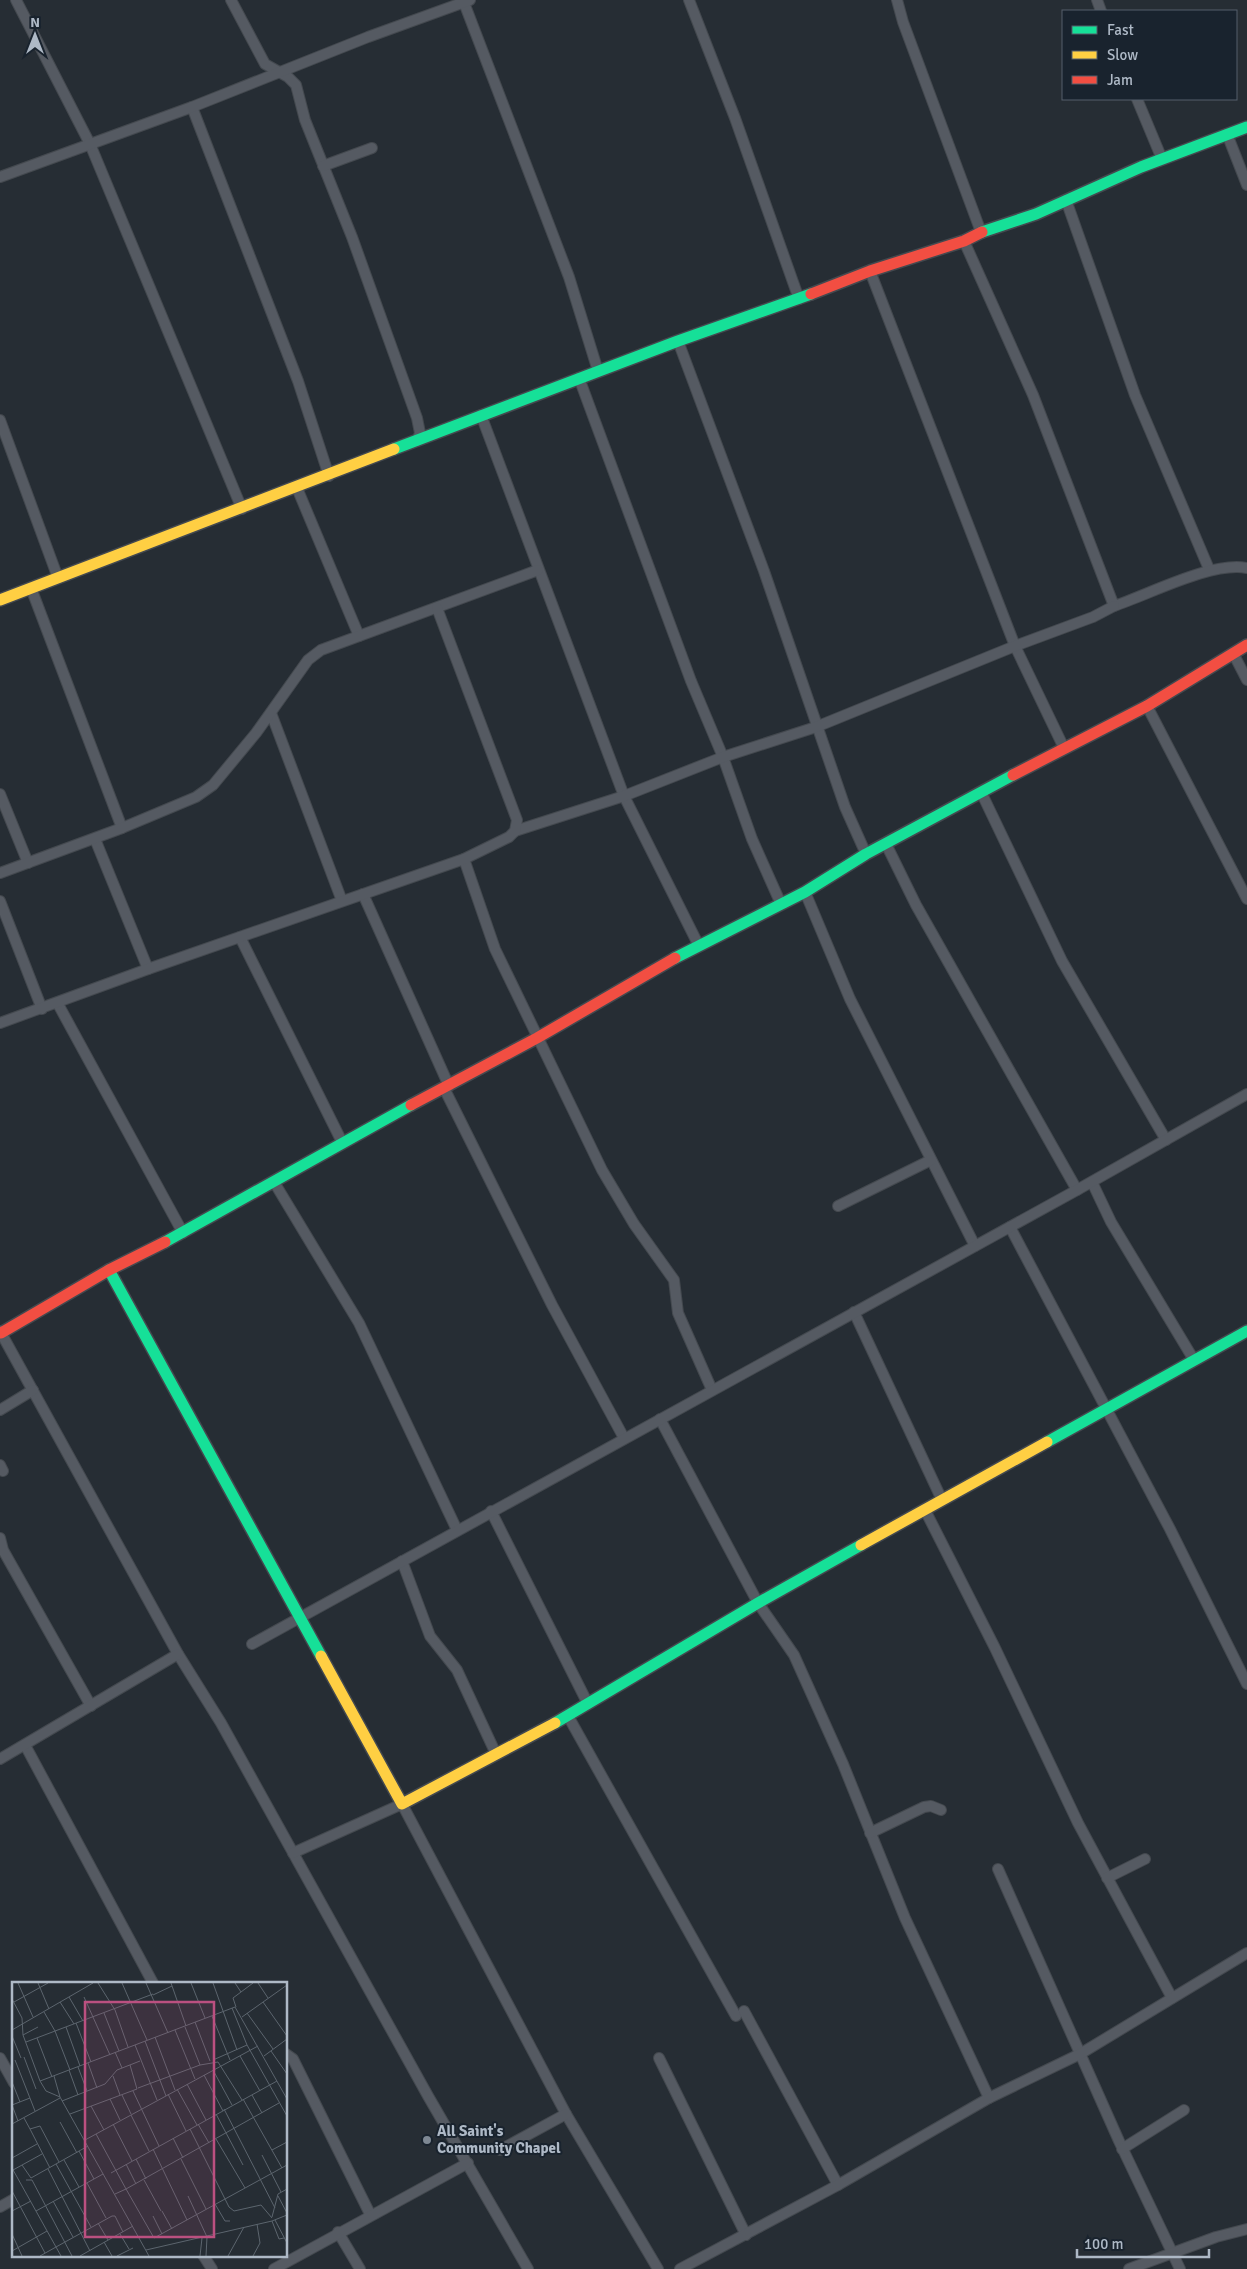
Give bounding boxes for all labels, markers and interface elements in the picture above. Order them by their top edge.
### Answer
north arrow [10,10,60,60]
legend [1062,10,1237,100]
text: N [30,14,40,31]
text: Fast [1107,21,1134,39]
text: Slow [1107,46,1138,64]
text: Jam [1107,71,1133,89]
inset map [12,1982,288,2256]
place label: All Saint's Community Chapel [437,2122,561,2157]
marker: All Saint's Community Chapel [421,2134,433,2146]
scale bar [1077,2226,1210,2258]
text: 100 m [1084,2235,1124,2253]

